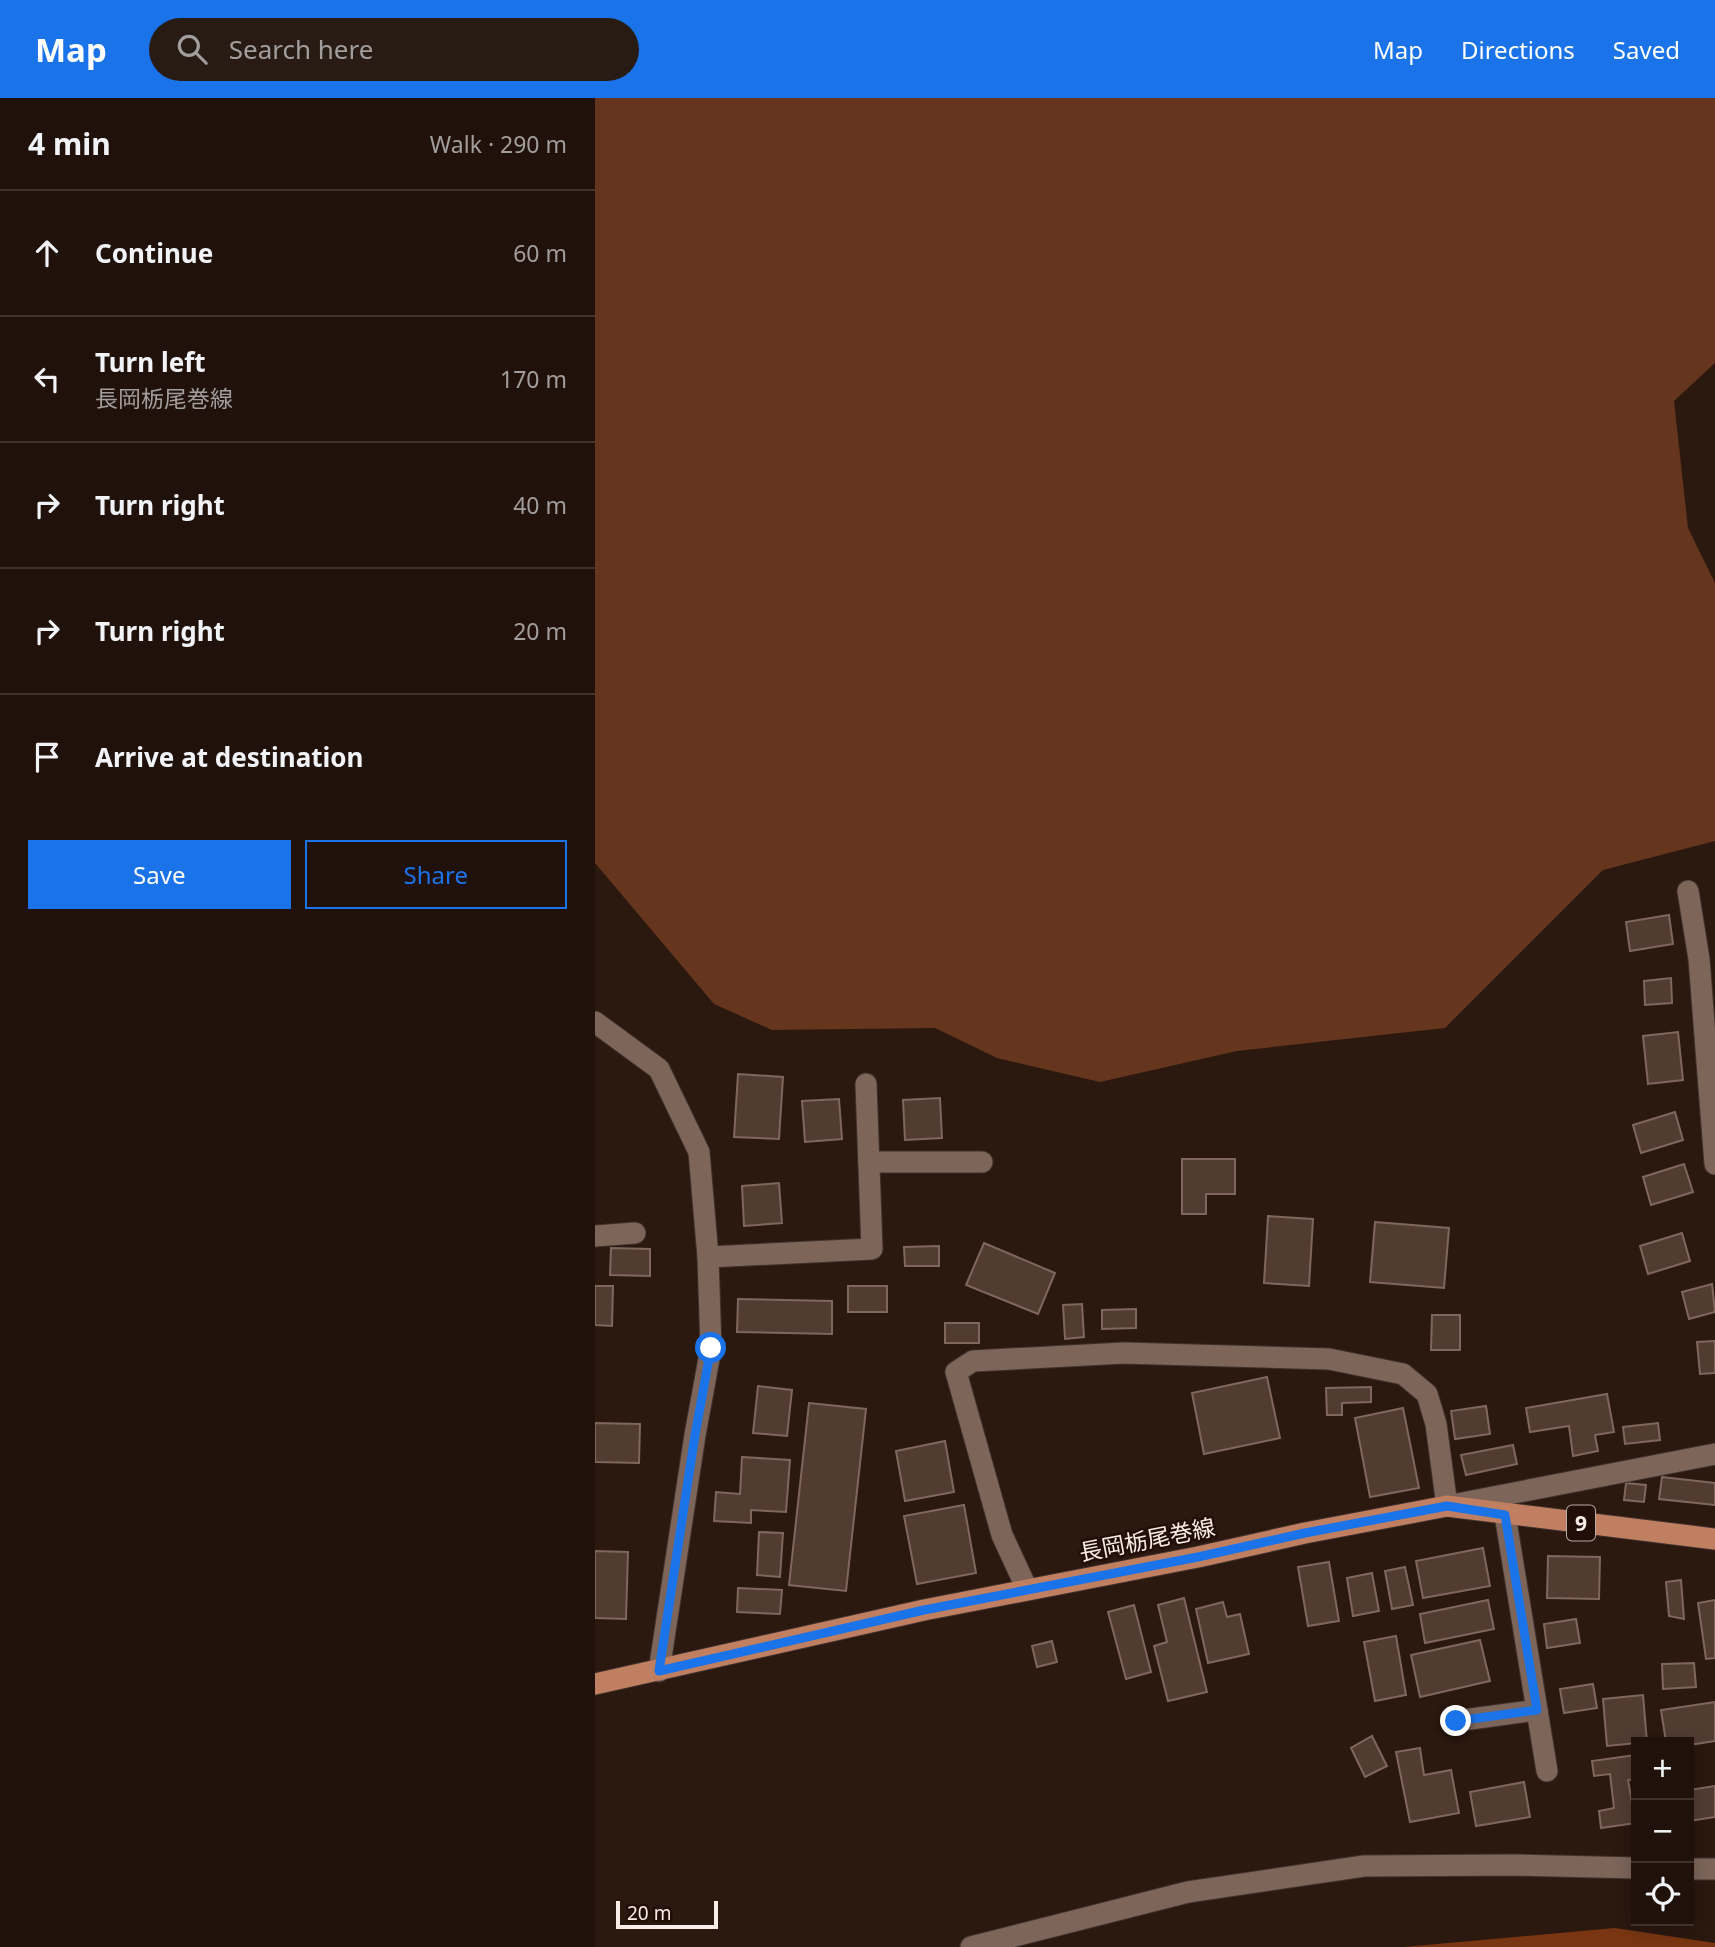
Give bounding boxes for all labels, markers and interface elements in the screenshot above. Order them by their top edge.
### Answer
search box [149,18,639,81]
text: Map [35,27,107,72]
icon: search [173,30,211,68]
text: Search here [229,31,373,67]
text: Map [1373,33,1423,66]
text: Directions [1461,33,1575,66]
text: Saved [1613,33,1680,66]
text: 4 min [28,123,111,164]
text: Walk · 290 m [430,128,567,160]
icon: ahead [28,234,66,272]
text: Continue [95,235,213,271]
text: 60 m [513,237,567,269]
text: Turn left [95,344,206,380]
icon: left [28,360,66,398]
text: 170 m [500,363,567,395]
text: 長岡栃尾巻線 [95,382,233,414]
icon: right [28,486,66,524]
text: Turn right [95,487,225,523]
text: 40 m [513,489,567,521]
icon: right [28,612,66,650]
text: Turn right [95,613,225,649]
text: 20 m [513,615,567,647]
icon: arrive [28,738,66,776]
text: Arrive at destination [95,739,364,775]
button: Save [28,840,291,909]
button: Share [305,840,567,909]
route start [695,1332,726,1363]
road number: 9 [1567,1506,1595,1540]
street label: 長岡栃尾巻線 [1076,1510,1218,1568]
route end [1440,1705,1471,1736]
map controls [1631,1737,1694,1926]
button: + [1631,1737,1694,1800]
button: − [1631,1800,1694,1863]
button: locate [1631,1863,1694,1926]
scale bar [616,1898,717,1930]
text: 20 m [627,1900,671,1926]

